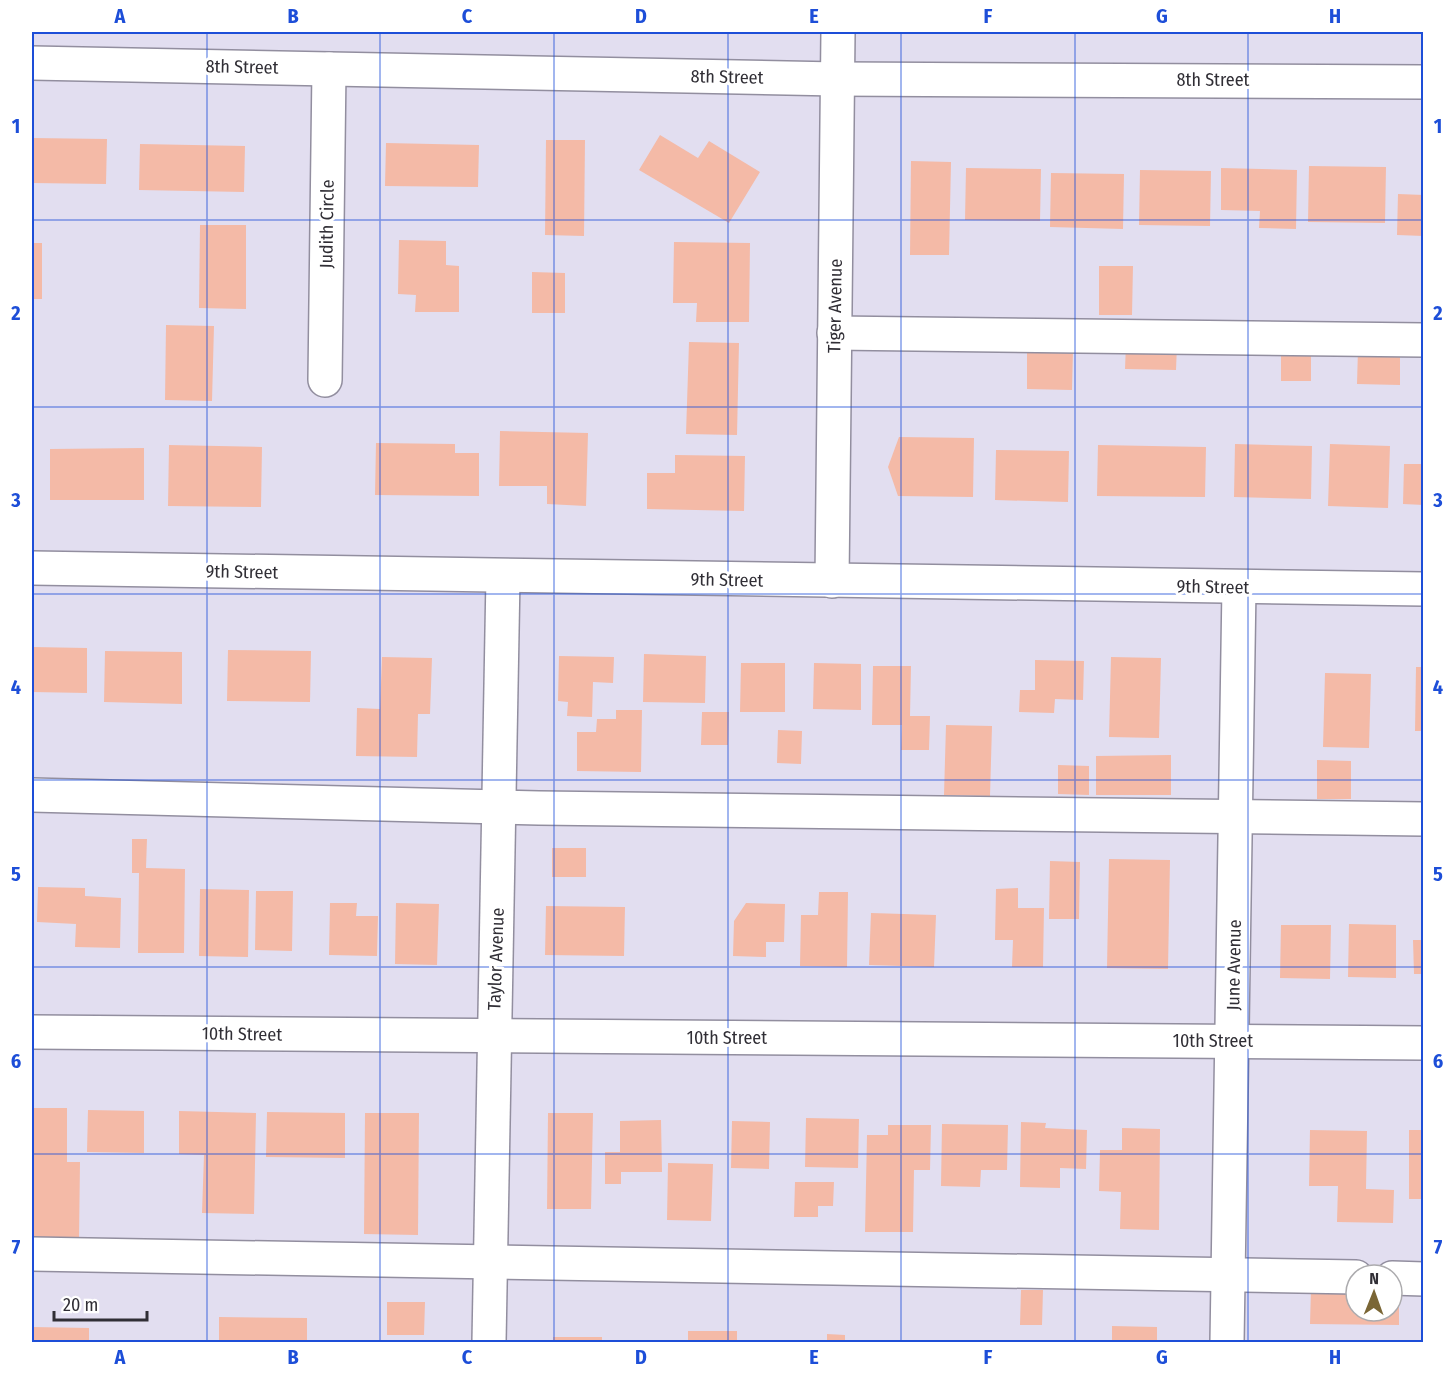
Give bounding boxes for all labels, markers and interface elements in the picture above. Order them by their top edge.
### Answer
text: A [114,4,127,28]
text: B [287,4,299,28]
text: C [462,4,473,28]
text: D [635,4,647,28]
text: E [809,4,819,28]
text: F [984,4,993,28]
text: G [1156,4,1168,28]
text: H [1329,4,1341,28]
street label: 8th Street [205,55,279,79]
street label: 8th Street [690,65,764,89]
street label: 8th Street [1177,69,1250,91]
text: 1 [12,114,20,138]
text: 1 [1434,114,1442,138]
street label: Judith Circle [315,179,339,269]
street label: Tiger Avenue [823,258,847,353]
text: 2 [10,301,21,325]
text: 2 [1432,301,1443,325]
text: 3 [10,488,21,512]
text: 3 [1432,488,1443,512]
street label: 9th Street [206,560,279,584]
street label: 9th Street [691,568,764,592]
street label: 9th Street [1177,575,1250,599]
text: 4 [11,675,21,699]
text: 4 [1433,675,1443,699]
text: 5 [11,862,21,886]
text: 5 [1433,862,1443,886]
street label: Taylor Avenue [483,907,509,1011]
street label: June Avenue [1222,919,1246,1011]
street label: 10th Street [202,1022,282,1046]
street label: 10th Street [687,1027,767,1049]
street label: 10th Street [1173,1030,1253,1052]
text: 6 [11,1049,21,1073]
text: 6 [1433,1049,1443,1073]
text: 7 [12,1235,21,1259]
text: 7 [1434,1235,1443,1259]
north arrow [1344,1263,1404,1323]
text: N [1369,1269,1379,1288]
scale bar [54,1284,147,1322]
text: 20 m [63,1294,98,1316]
text: A [114,1345,127,1369]
text: B [287,1345,299,1369]
text: C [462,1345,473,1369]
text: D [635,1345,647,1369]
text: E [809,1345,819,1369]
text: F [984,1345,993,1369]
text: G [1156,1345,1168,1369]
text: H [1329,1345,1341,1369]

